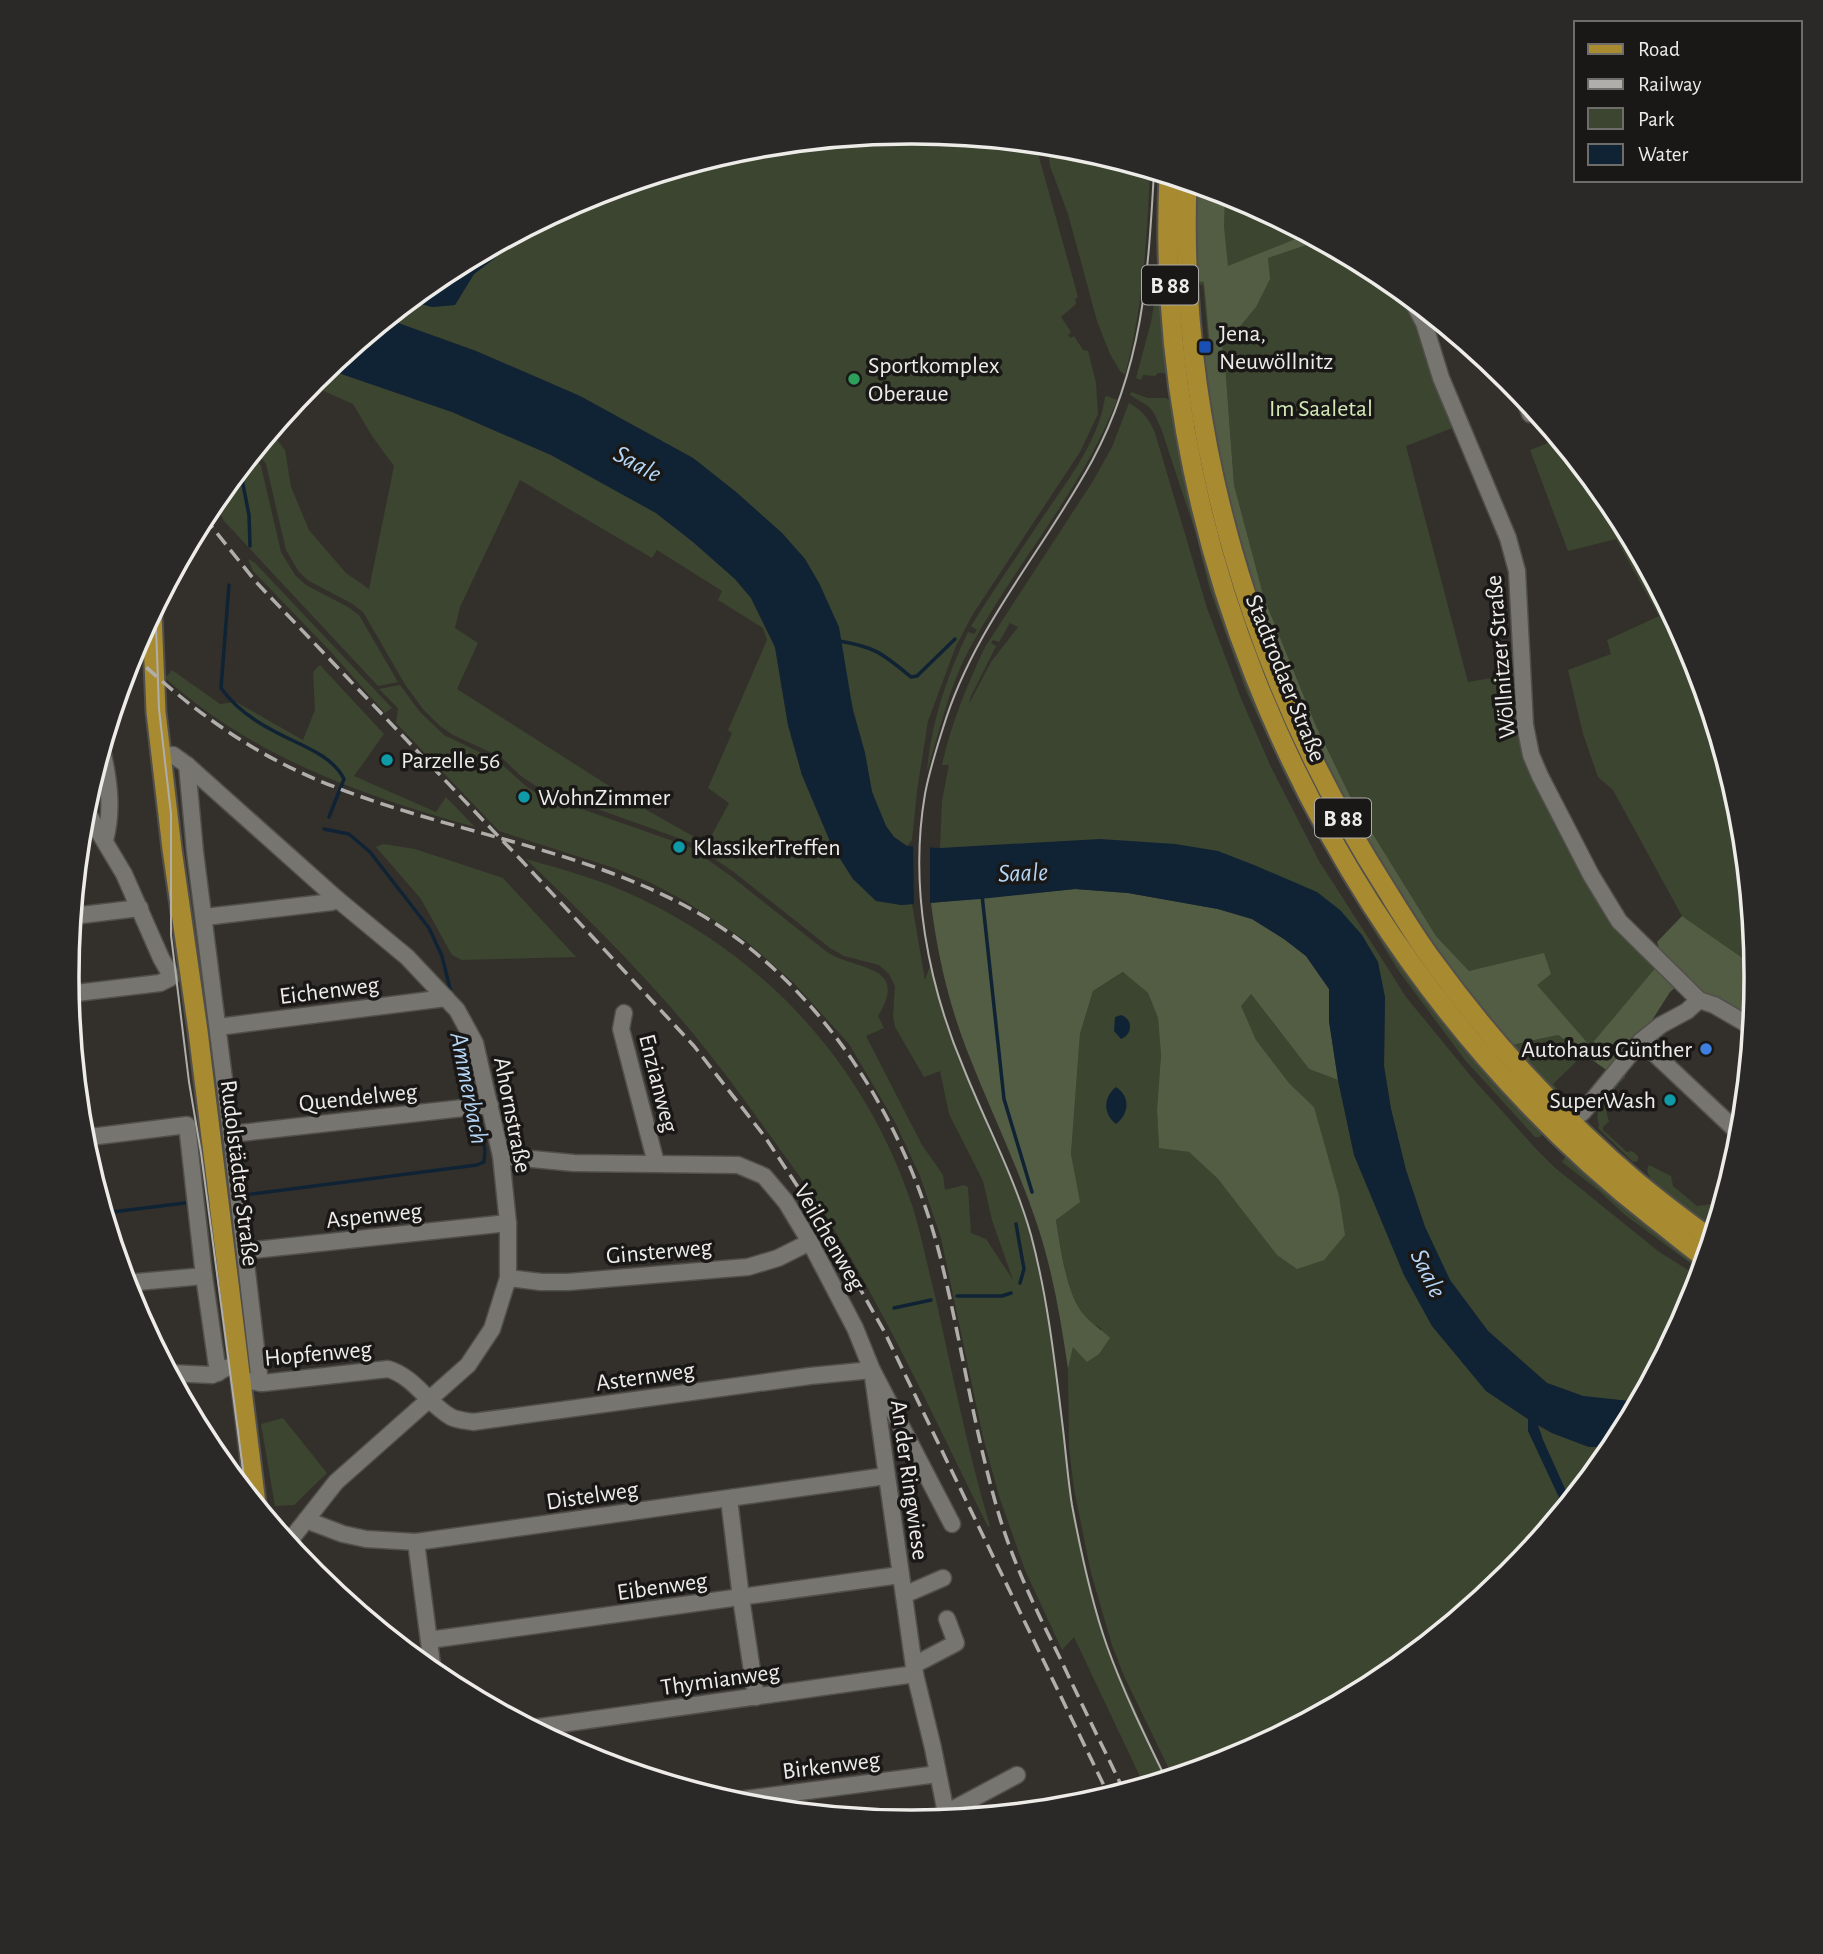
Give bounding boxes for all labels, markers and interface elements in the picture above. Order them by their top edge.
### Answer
legend [1574,21,1802,182]
text: Road [1638,39,1680,60]
text: Railway [1638,74,1701,95]
text: Park [1638,109,1675,130]
text: Water [1638,144,1688,165]
road number: B 88 [1142,266,1198,304]
place label: Jena, Neuwöllnitz [1219,322,1333,374]
marker: Jena, Neuwöllnitz [1197,339,1213,355]
place label: Sportkomplex Oberaue [868,354,1000,406]
marker: Sportkomplex Oberaue [846,371,862,387]
park label: Im Saaletal [1269,397,1373,421]
water label: Saale [609,440,666,488]
street label: Wöllnitzer Straße [1482,574,1520,740]
street label: Stadtrodaer Straße [1241,591,1330,765]
place label: Parzelle 56 [401,749,500,773]
marker: Parzelle 56 [379,752,395,768]
place label: WohnZimmer [538,786,670,810]
marker: WohnZimmer [516,789,532,805]
road number: B 88 [1315,798,1371,838]
place label: KlassikerTreffen [693,836,841,860]
marker: KlassikerTreffen [671,839,687,855]
water label: Saale [997,859,1049,887]
street label: Eichenweg [278,973,381,1009]
water label: Ammerbach [445,1029,493,1146]
street label: Enzianweg [634,1032,682,1135]
place label: Autohaus Günther [1521,1038,1692,1062]
marker: Autohaus Günther [1698,1041,1714,1057]
street label: Ahornstraße [489,1055,535,1175]
street label: Rudolstädter Straße [216,1079,262,1268]
street label: Quendelweg [298,1080,419,1116]
place label: SuperWash [1550,1089,1656,1113]
marker: SuperWash [1662,1092,1678,1108]
street label: Veilchenweg [789,1180,869,1295]
street label: Aspenweg [325,1199,424,1233]
street label: Ginsterweg [605,1235,713,1269]
water label: Saale [1405,1245,1451,1302]
street label: Hopfenweg [263,1337,373,1371]
street label: Asternweg [594,1358,696,1396]
street label: An der Ringwiese [886,1399,932,1562]
street label: Distelweg [544,1478,640,1514]
street label: Eibenweg [615,1569,709,1605]
street label: Thymianweg [659,1660,781,1700]
street label: Birkenweg [781,1748,882,1784]

